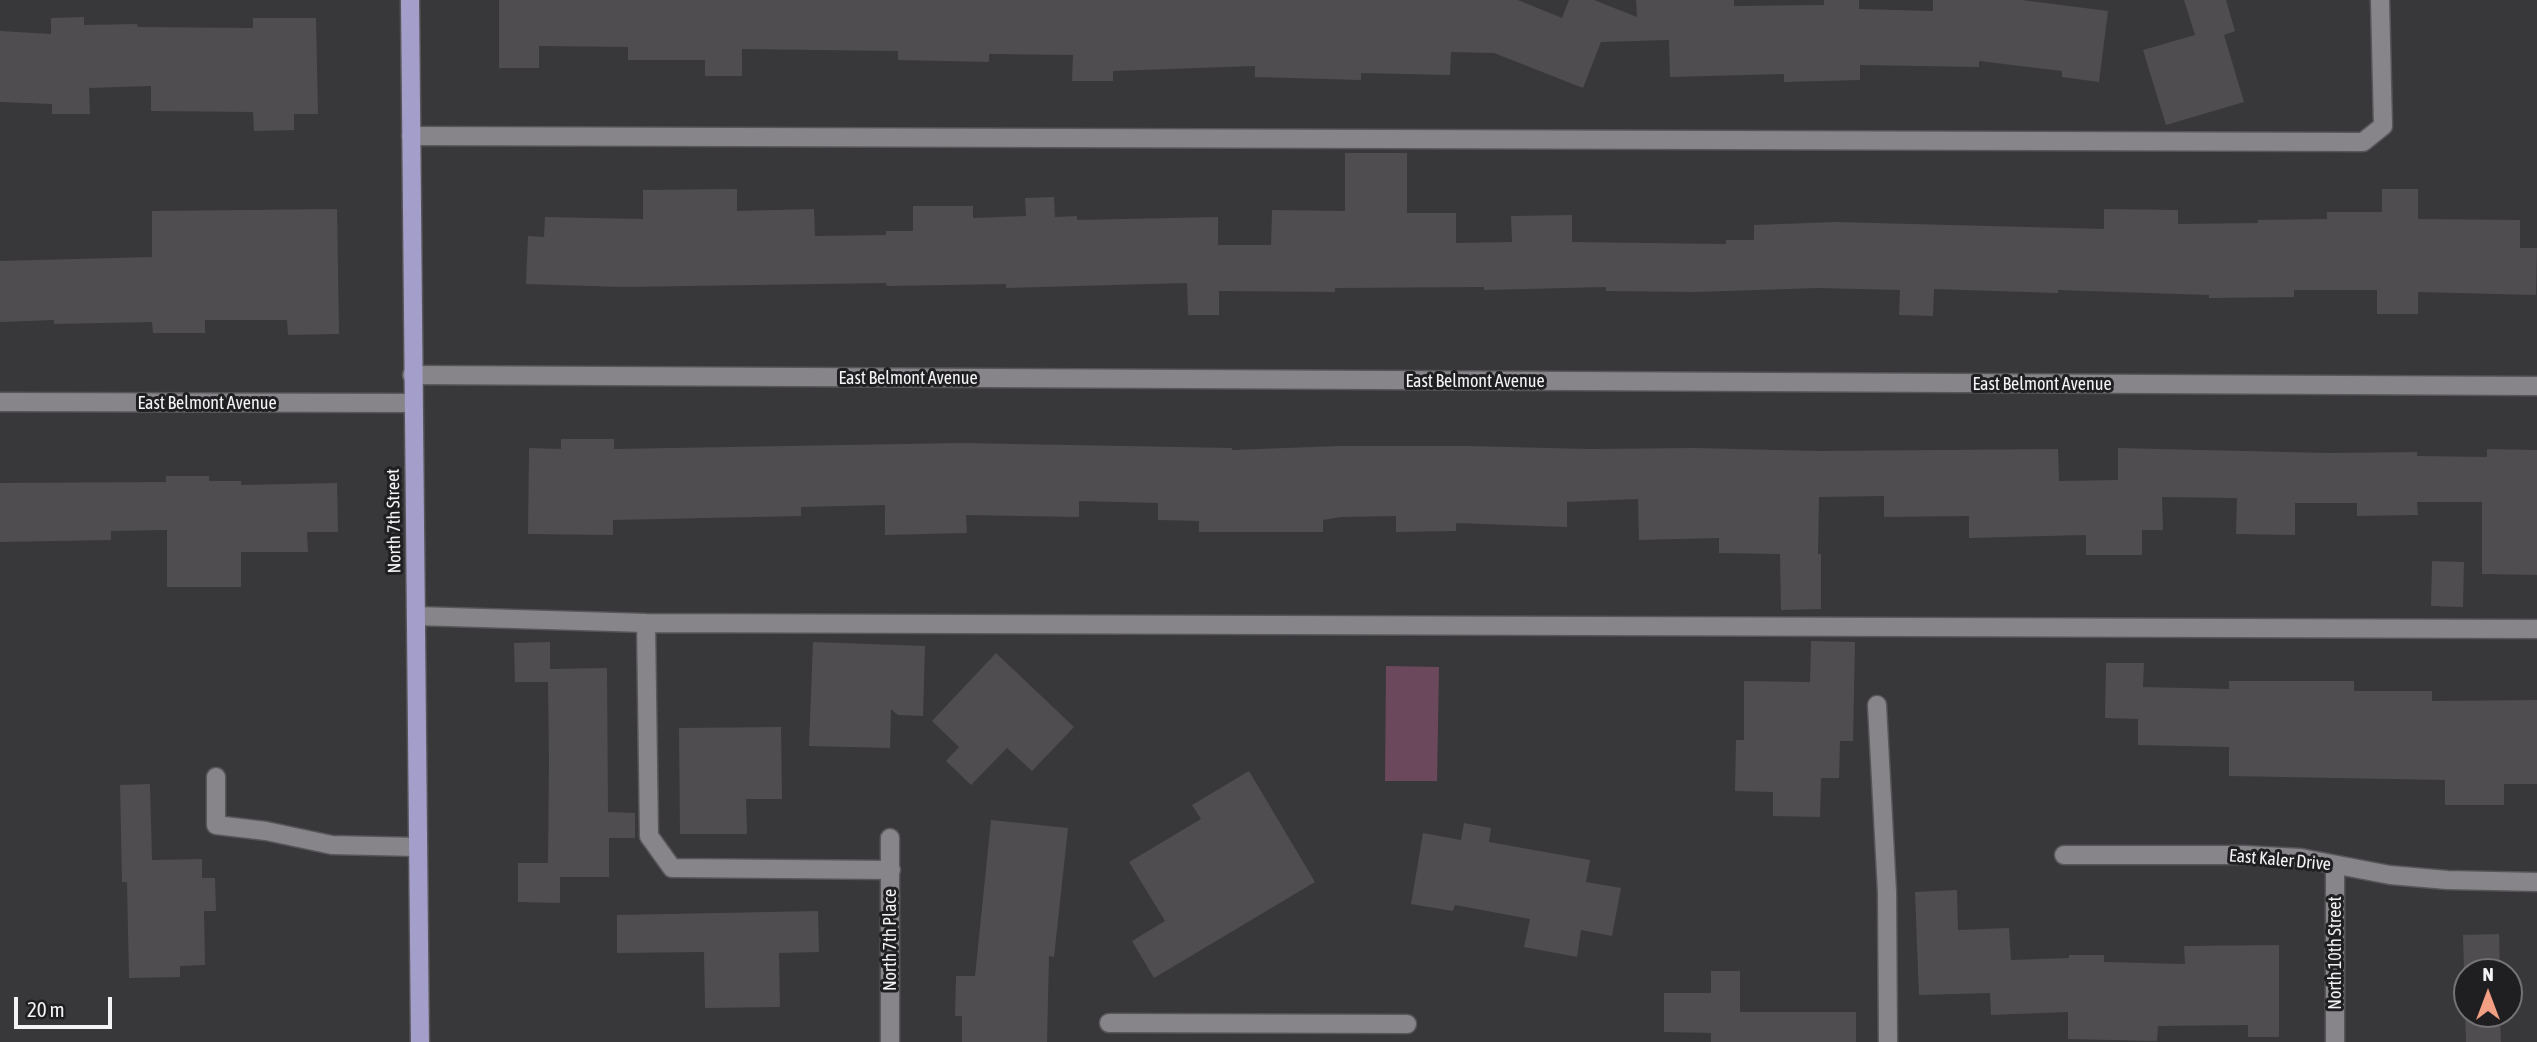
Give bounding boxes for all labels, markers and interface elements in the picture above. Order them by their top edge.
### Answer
street label: East Belmont Avenue [838,367,978,389]
street label: East Belmont Avenue [1405,370,1545,392]
street label: East Belmont Avenue [1972,373,2112,395]
street label: East Belmont Avenue [137,392,277,414]
street label: North 7th Street [382,468,406,574]
street label: East Kaler Drive [2228,845,2332,875]
street label: North 7th Place [879,889,901,991]
street label: North 10th Street [2324,896,2346,1010]
north arrow [2453,958,2523,1028]
text: N [2482,963,2494,985]
scale bar [18,982,116,1026]
text: 20 m [27,997,65,1021]

